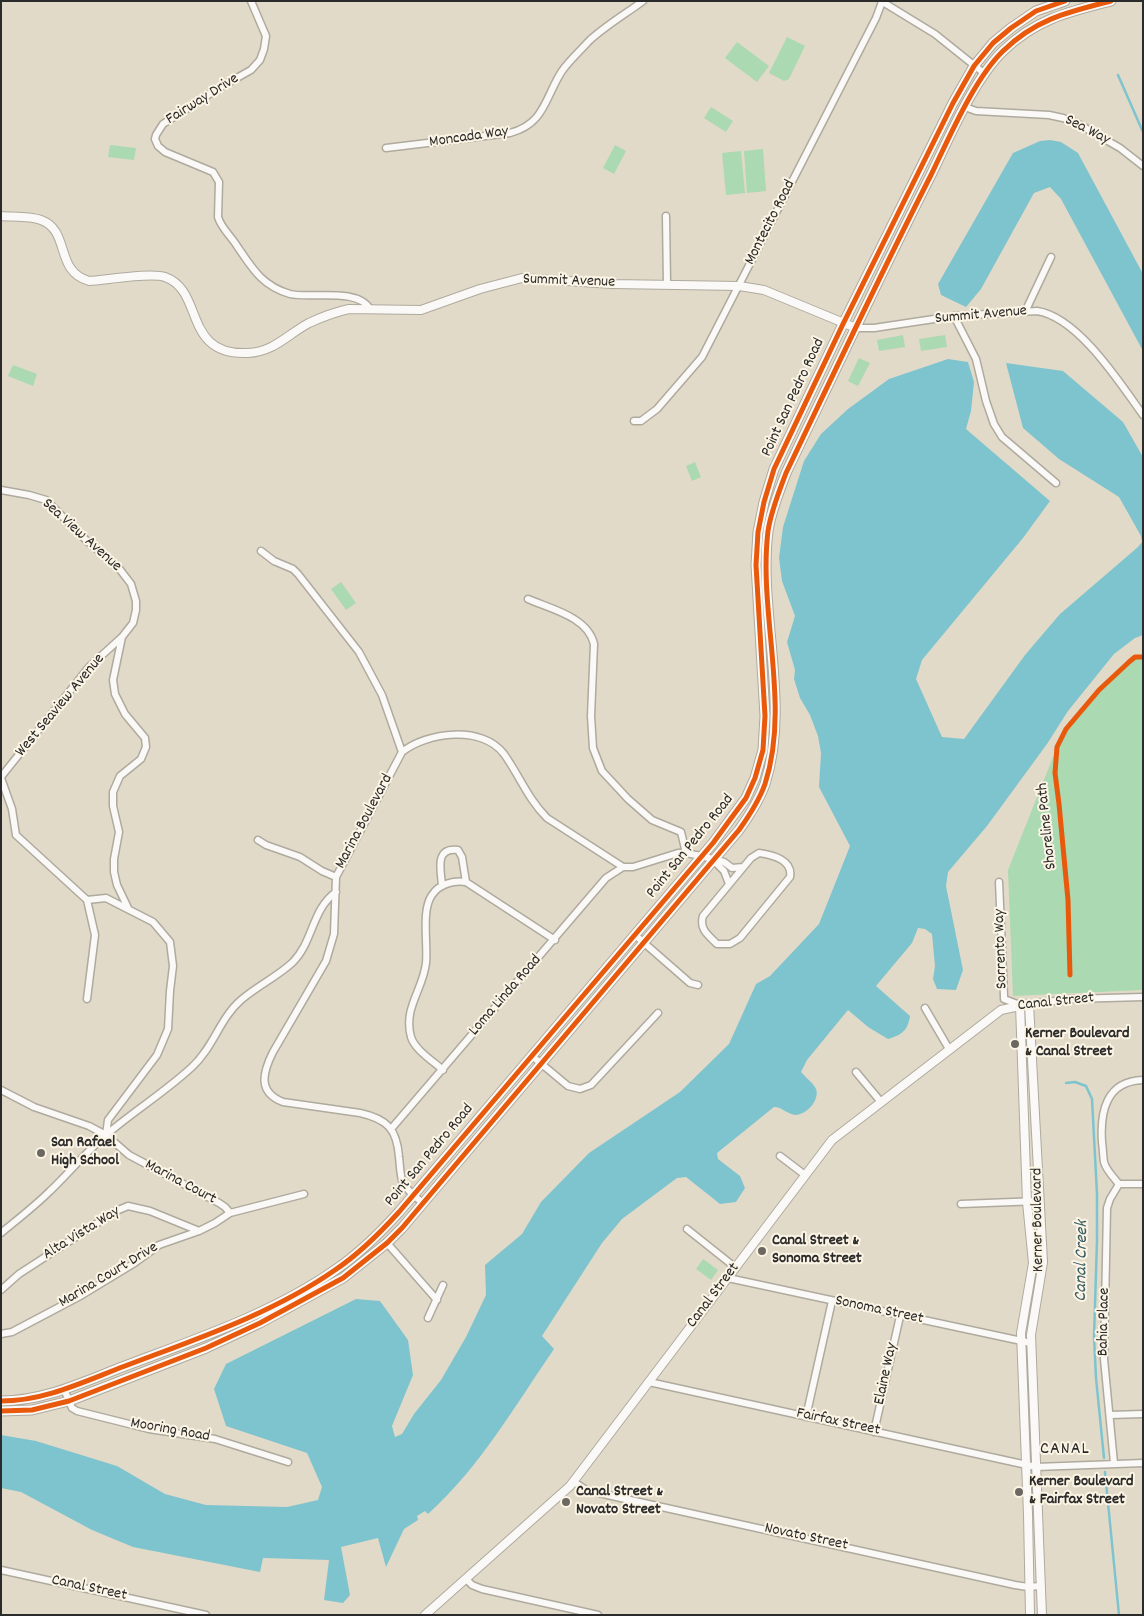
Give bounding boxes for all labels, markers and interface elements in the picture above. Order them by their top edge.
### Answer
street label: Fairway Drive [163,70,243,130]
street label: Sea Way [1061,111,1113,151]
street label: Moncada Way [428,123,510,153]
street label: Montecito Road [741,177,801,269]
street label: Summit Avenue [523,271,615,293]
street label: Summit Avenue [934,302,1028,330]
street label: Point San Pedro Road [758,336,830,460]
street label: Sea View Avenue [37,495,125,577]
street label: West Seaview Avenue [12,651,110,761]
street label: Marina Boulevard [332,771,398,873]
street label: Shoreline Path [1034,782,1062,870]
street label: Point San Pedro Road [643,791,739,903]
street label: Sorrento Way [991,909,1013,989]
street label: Loma Linda Road [466,951,546,1041]
street label: Canal Street [1017,989,1095,1017]
place label: Kerner Boulevard & Canal Street [1025,1025,1129,1063]
marker: Kerner Boulevard & Canal Street [1009,1038,1021,1050]
street label: Point San Pedro Road [381,1101,479,1211]
place label: San Rafael High School [51,1134,119,1172]
marker: San Rafael High School [35,1147,47,1159]
street label: Marina Court [141,1156,219,1210]
street label: Kerner Boulevard [1028,1168,1050,1272]
street label: Alta Vista Way [40,1203,124,1265]
water label: Canal Creek [1071,1220,1095,1302]
place label: Canal Street & Sonoma Street [772,1232,862,1270]
street label: Marina Court Drive [56,1239,162,1313]
marker: Canal Street & Sonoma Street [756,1245,768,1257]
street label: Canal Street [683,1260,745,1332]
street label: Bahia Place [1095,1288,1115,1356]
street label: Sonoma Street [833,1292,925,1330]
street label: Elaine Way [871,1341,903,1407]
street label: Fairfax Street [794,1405,882,1441]
street label: Mooring Road [129,1415,211,1447]
district label: CANAL [1039,1440,1091,1462]
place label: Kerner Boulevard & Fairfax Street [1029,1473,1133,1511]
place label: Canal Street & Novato Street [576,1483,663,1521]
marker: Kerner Boulevard & Fairfax Street [1013,1486,1025,1498]
marker: Canal Street & Novato Street [560,1496,572,1508]
street label: Novato Street [763,1520,849,1556]
street label: Canal Street [50,1572,128,1606]

